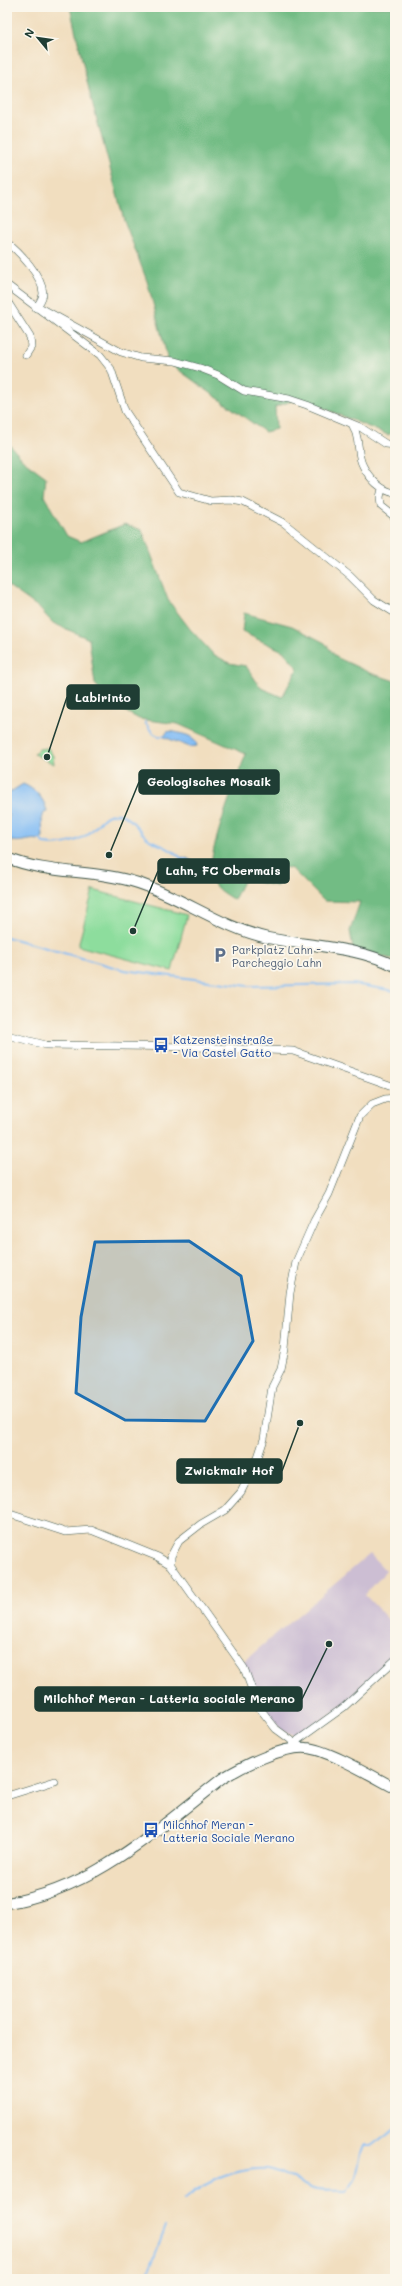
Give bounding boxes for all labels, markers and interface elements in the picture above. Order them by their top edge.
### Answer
north arrow [18,18,58,58]
text: N [20,26,37,40]
callout: Labirinto [67,685,139,709]
text: Labirinto [75,689,131,705]
callout: Geologisches Mosaik [139,770,279,794]
text: Geologisches Mosaik [147,773,271,789]
callout: Lahn, FC Obermais [158,859,289,883]
text: Lahn, FC Obermais [166,862,280,878]
place label: Parkplatz Lahn - Parcheggio Lahn [232,942,322,970]
parking icon: Parkplatz Lahn - Parcheggio Lahn [211,946,229,964]
place label: Katzensteinstraße - Via Castel Gatto [173,1032,273,1060]
bus stop icon: Katzensteinstraße - Via Castel Gatto [152,1036,170,1054]
callout: Zwickmair Hof [177,1459,282,1483]
text: Zwickmair Hof [184,1462,274,1478]
callout: Milchhof Meran - Latteria sociale Merano [35,1687,302,1711]
text: Milchhof Meran - Latteria sociale Merano [43,1690,295,1706]
place label: Milchhof Meran - Latteria Sociale Merano [163,1817,295,1845]
bus stop icon: Milchhof Meran - Latteria Sociale Merano [142,1821,160,1839]

